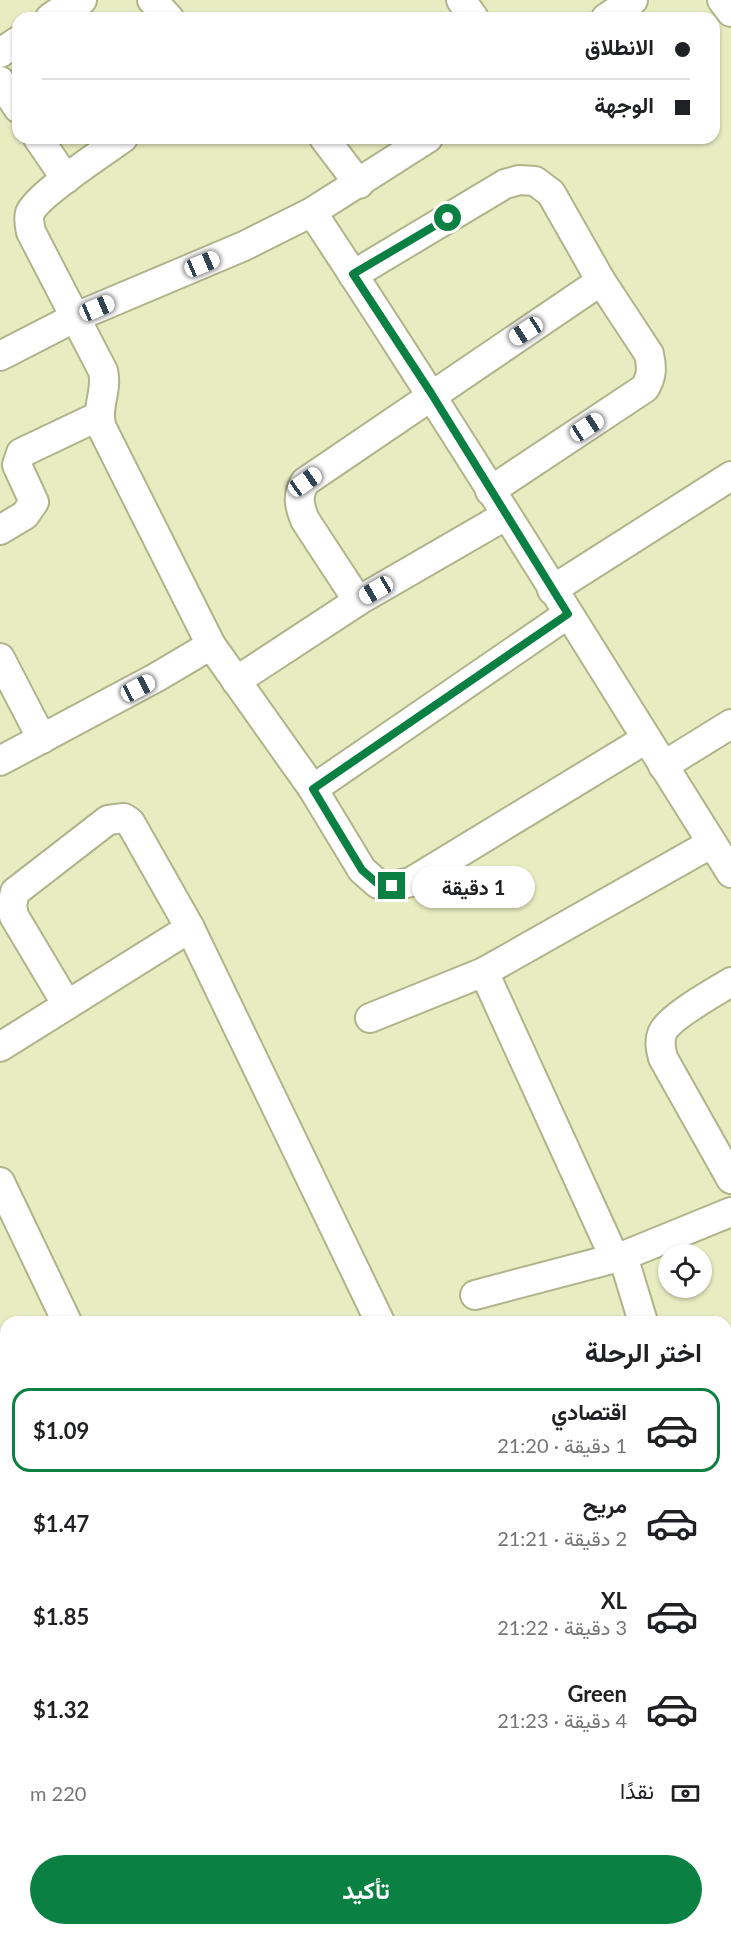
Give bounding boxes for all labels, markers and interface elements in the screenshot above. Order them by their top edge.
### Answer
text: الانطلاق [585,33,654,60]
text: الوجهة [594,91,654,118]
route start [434,204,461,231]
car [182,249,222,279]
car [77,293,117,323]
car [506,314,546,348]
car [567,410,607,444]
car [285,464,325,500]
car [356,573,396,607]
car [118,672,158,704]
callout: 1 دقيقة [413,865,536,907]
route end [378,872,405,899]
text: 1 دقيقة [442,875,505,899]
map controls [658,1244,712,1298]
button: locate [658,1244,712,1298]
text: اختر الرحلة [585,1335,702,1368]
text: اقتصادي [551,1398,627,1425]
icon: car [645,1403,699,1457]
text: $1.09 [33,1417,89,1444]
text: 1 دقيقة · 21:20 [497,1433,627,1457]
text: مريح [583,1491,627,1518]
icon: car [645,1496,699,1550]
text: $1.47 [33,1510,89,1537]
text: 2 دقيقة · 21:21 [497,1526,627,1550]
text: XL [601,1587,627,1614]
icon: car [645,1589,699,1643]
text: $1.85 [33,1603,89,1630]
text: 3 دقيقة · 21:22 [497,1615,627,1639]
text: Green [567,1680,627,1707]
icon: car [645,1682,699,1736]
text: $1.32 [33,1696,89,1723]
text: 4 دقيقة · 21:23 [497,1708,627,1732]
text: نقدًا [620,1777,654,1804]
icon: cash [669,1777,702,1810]
text: 220 m [30,1781,86,1805]
button: تأكيد [30,1855,702,1924]

